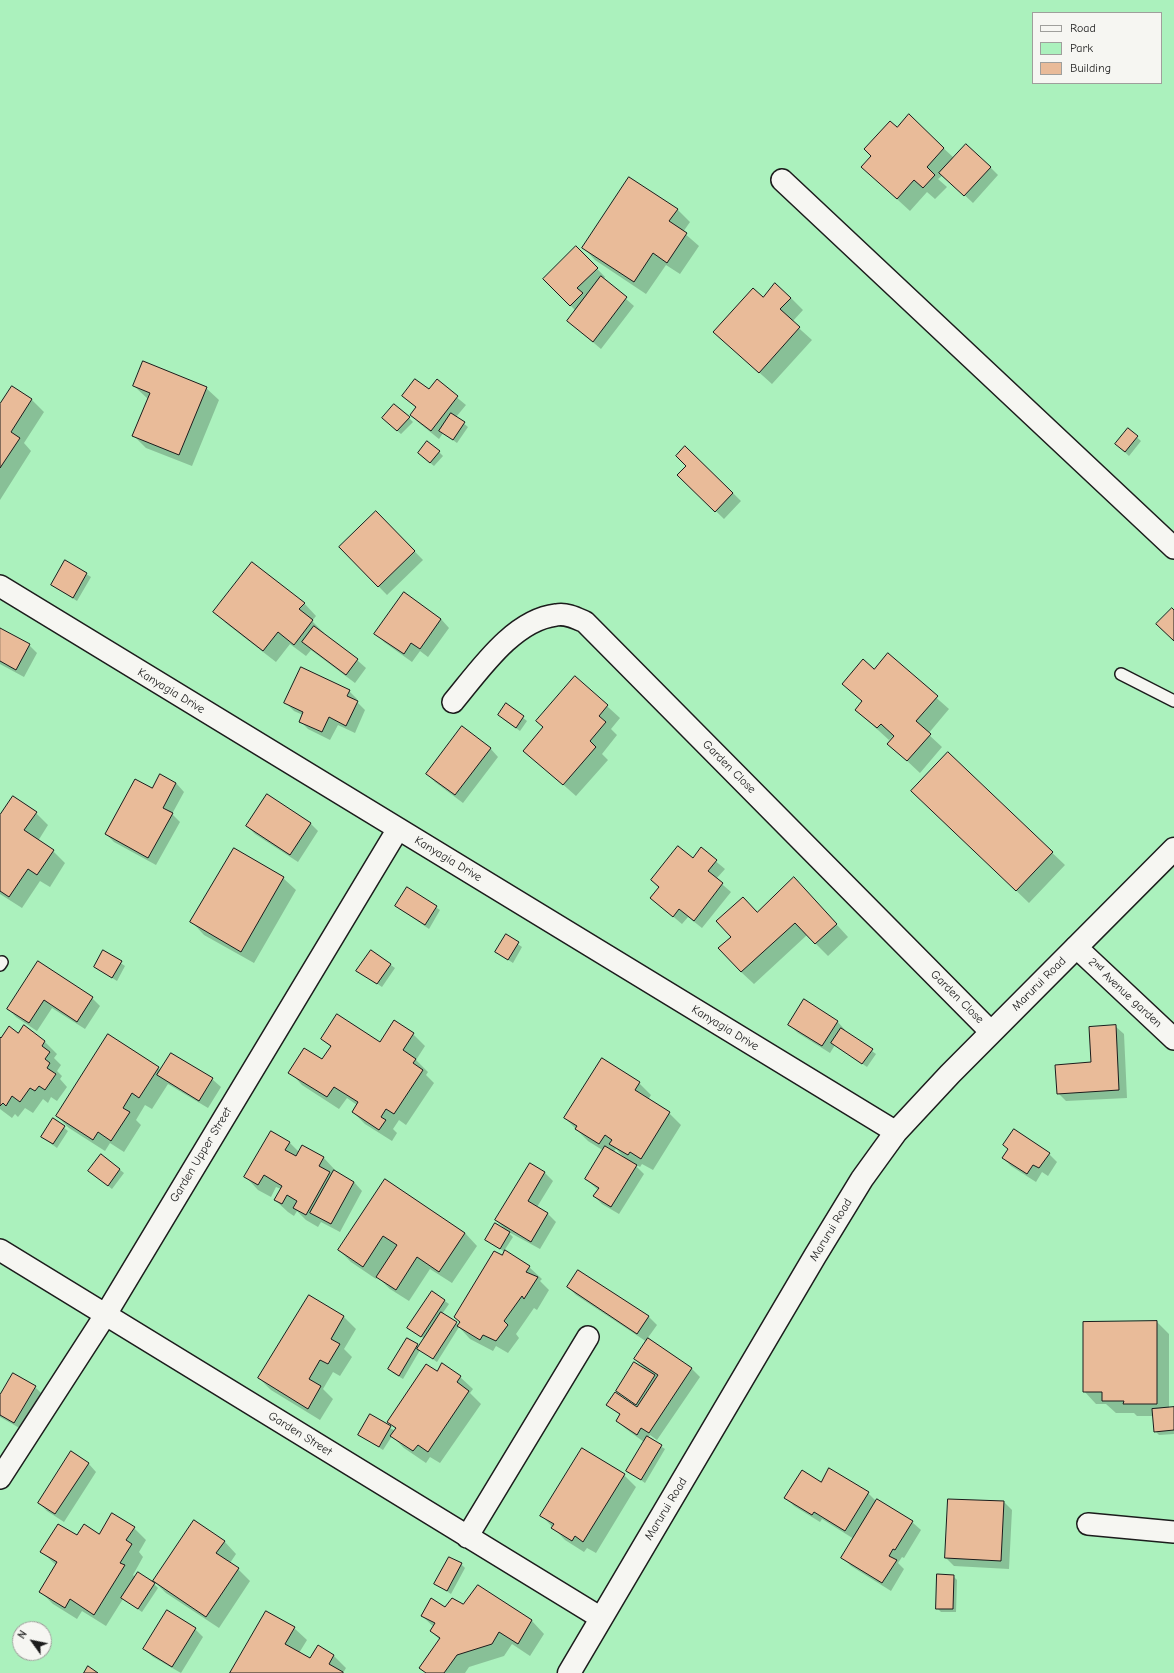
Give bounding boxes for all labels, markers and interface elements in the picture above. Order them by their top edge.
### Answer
legend [1032,12,1162,84]
text: Road [1070,21,1096,35]
text: Park [1070,41,1093,55]
text: Building [1070,61,1111,75]
street label: Kanyagia Drive [135,665,207,717]
street label: Garden Close [699,737,759,797]
street label: Kanyagia Drive [412,833,484,885]
street label: Marurui Road [1009,954,1069,1014]
street label: 2ⁿᵈ Avenue garden [1085,955,1165,1031]
street label: Garden Close [927,967,987,1027]
street label: Kanyagia Drive [689,1002,761,1054]
street label: Garden Upper Street [167,1105,235,1205]
street label: Marurui Road [807,1196,855,1264]
street label: Garden Street [266,1409,334,1459]
street label: Marurui Road [642,1475,690,1543]
north arrow [12,1621,52,1661]
text: N [15,1628,30,1641]

